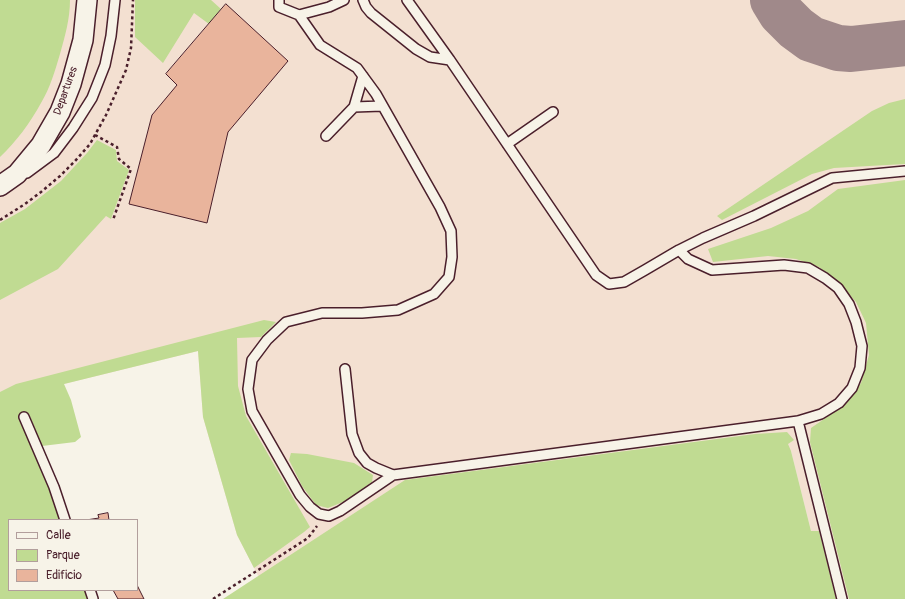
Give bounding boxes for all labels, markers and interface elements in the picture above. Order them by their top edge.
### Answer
street label: Departures [51,65,81,117]
legend [8,519,138,591]
text: Calle [46,528,71,543]
text: Parque [46,548,80,563]
text: Edificio [46,568,82,583]

